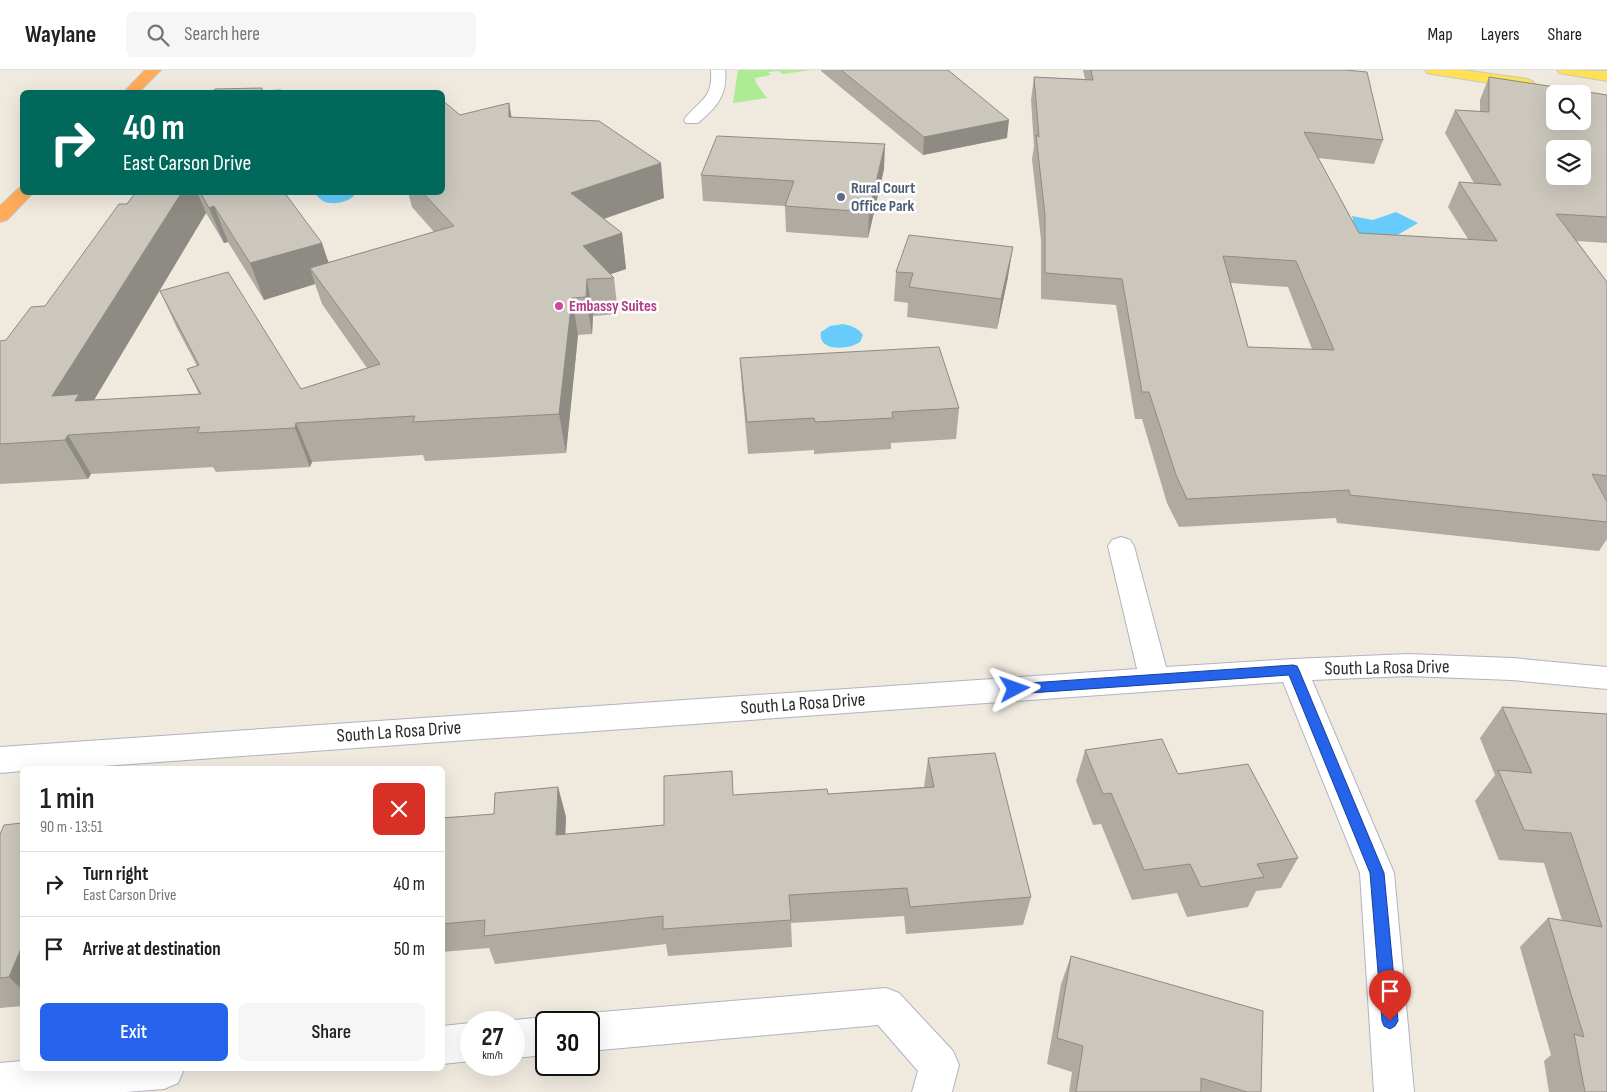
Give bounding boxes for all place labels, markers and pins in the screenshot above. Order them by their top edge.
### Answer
place label: Rural Court Office Park [851,179,915,216]
marker: Rural Court Office Park [835,191,847,203]
place label: Embassy Suites [569,297,657,316]
marker: Embassy Suites [553,300,565,312]
pin [1369,970,1411,1021]

